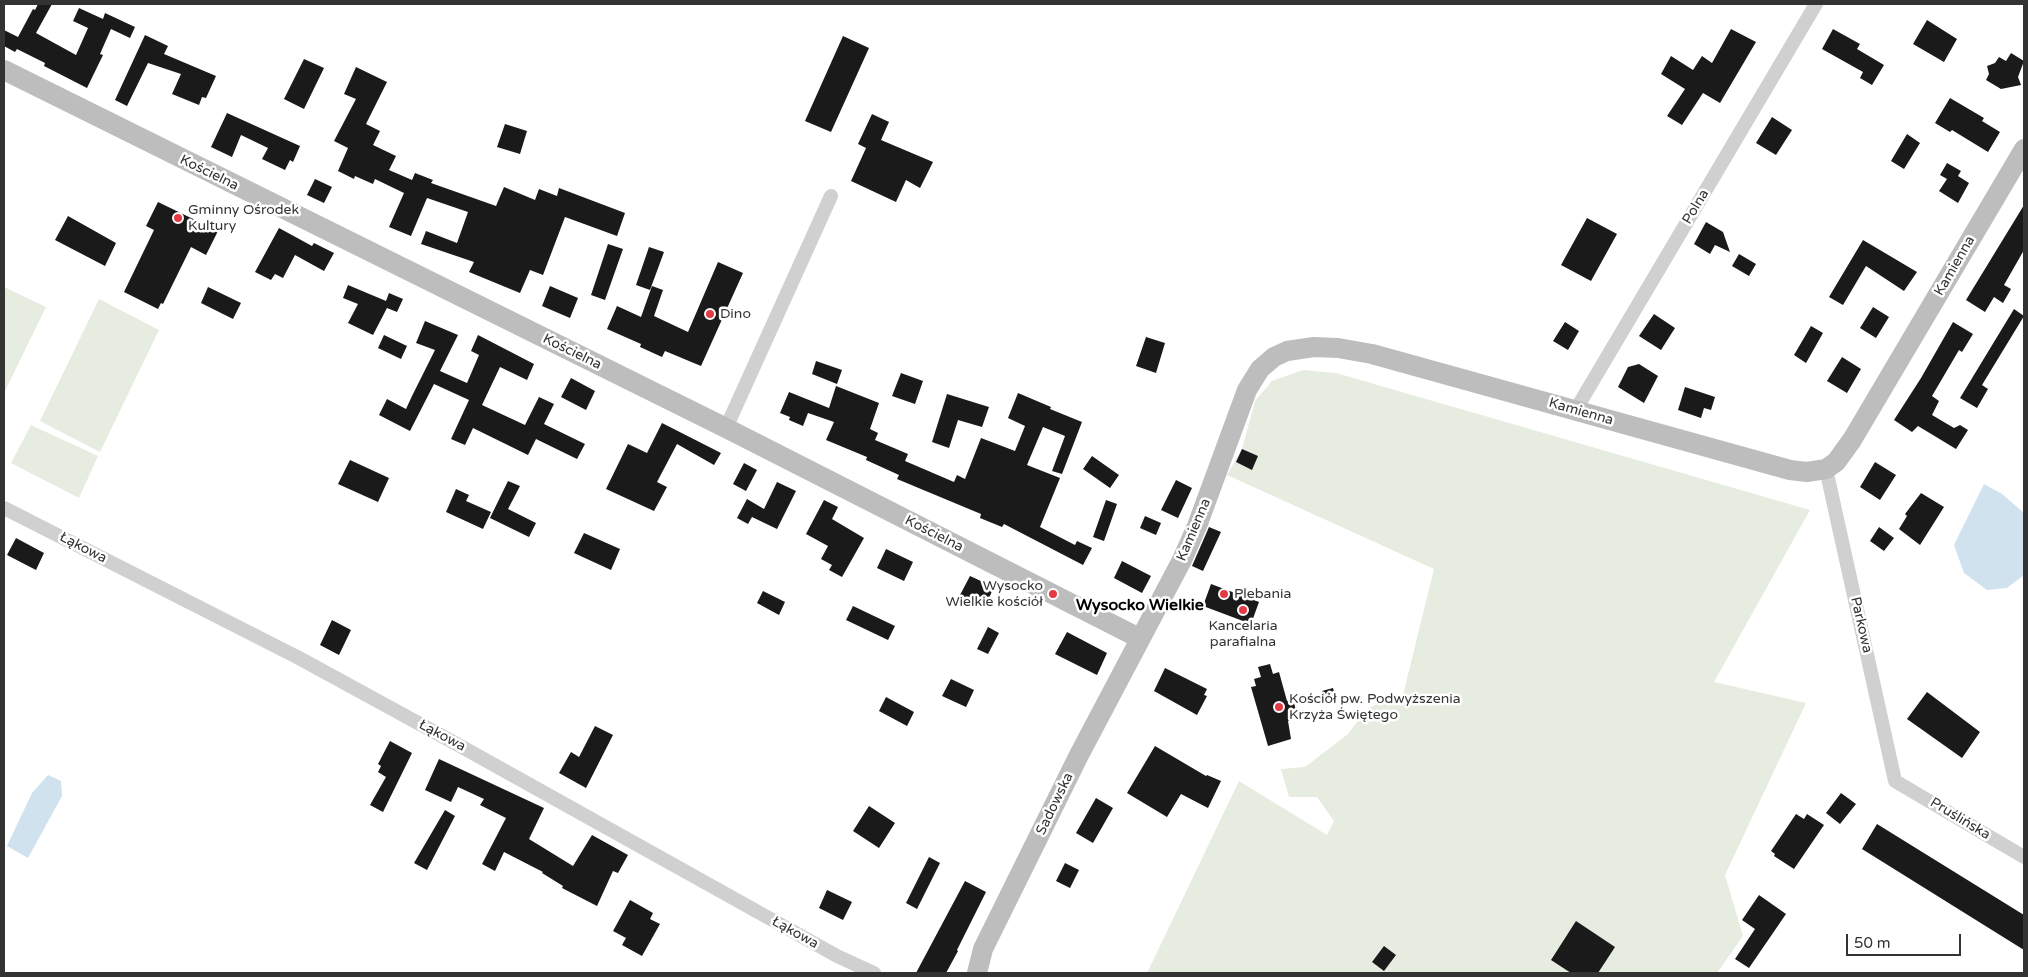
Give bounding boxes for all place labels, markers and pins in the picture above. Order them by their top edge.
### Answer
place label: Gminny Ośrodek Kultury [188,202,299,234]
marker: Gminny Ośrodek Kultury [172,212,184,224]
place label: Dino [720,306,751,322]
marker: Dino [704,308,716,320]
place label: Wysocko Wielkie kościół [946,578,1043,610]
place label: Plebania [1234,586,1291,602]
marker: Wysocko Wielkie kościół [1047,588,1059,600]
marker: Plebania [1218,588,1230,600]
marker: Kancelaria parafialna [1237,604,1249,616]
place label: Kancelaria parafialna [1208,618,1278,650]
place label: Kościół pw. Podwyższenia Krzyża Świętego [1289,691,1461,724]
marker: Kościół pw. Podwyższenia Krzyża Świętego [1273,701,1285,713]

